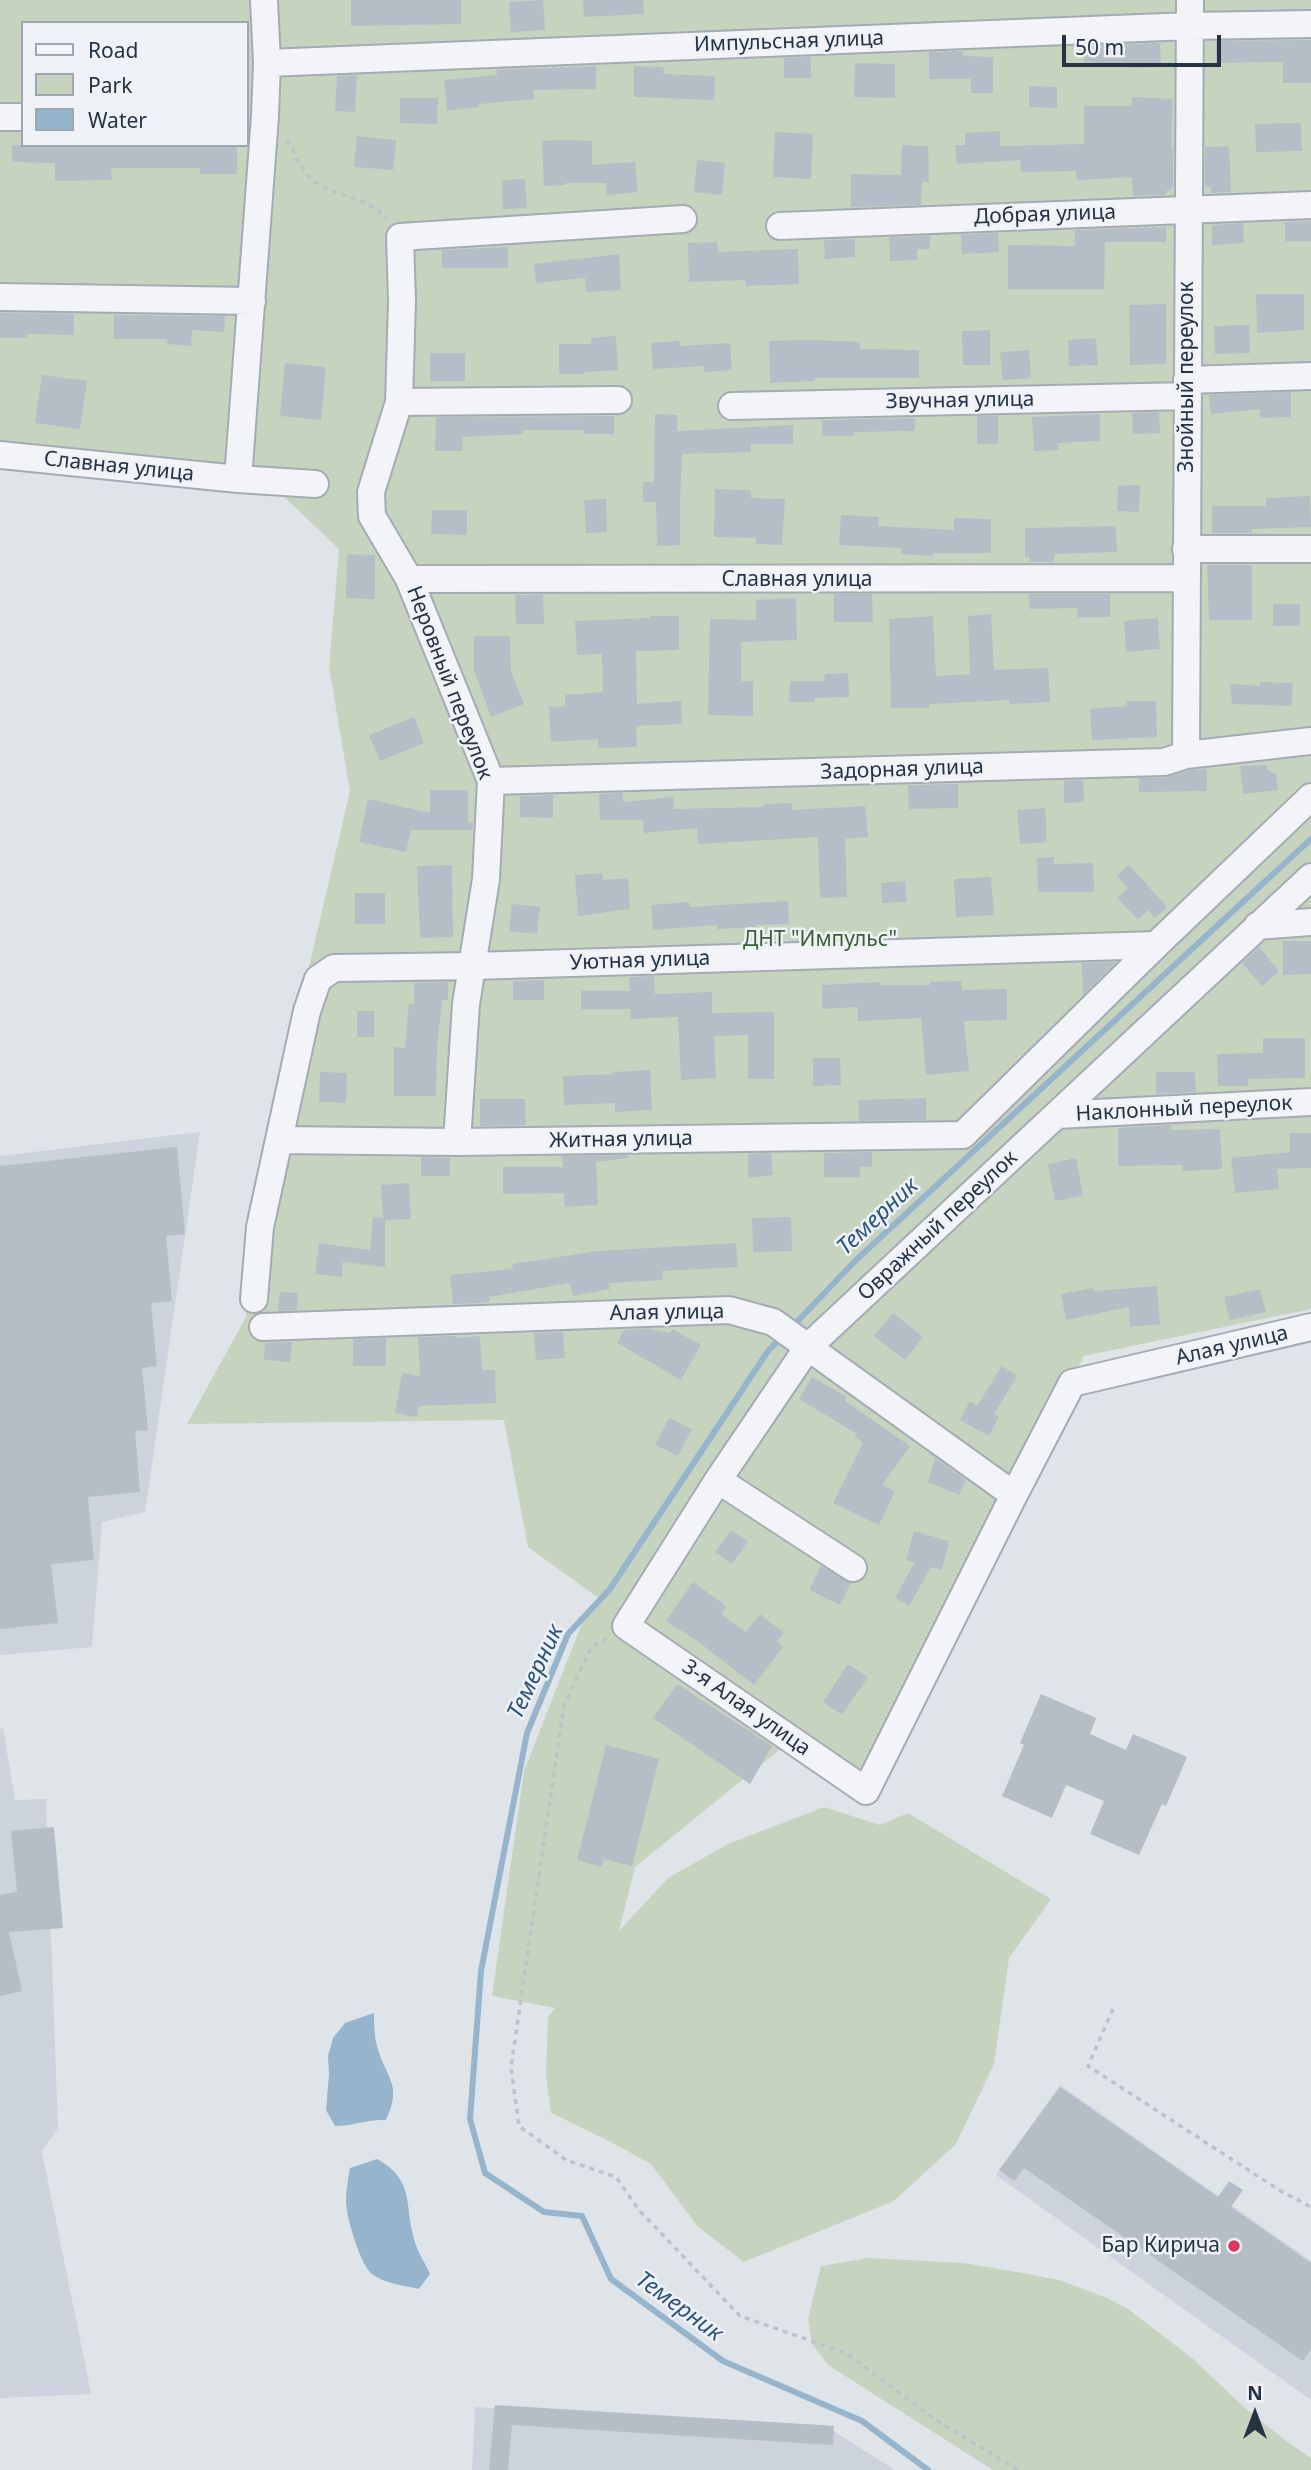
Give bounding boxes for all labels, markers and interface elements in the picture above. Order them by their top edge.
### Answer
legend [21,21,248,147]
scale bar [1066,21,1225,65]
street label: Импульсная улица [694,26,884,58]
text: 50 m [1075,33,1124,61]
text: Road [88,36,138,64]
text: Park [88,71,132,99]
text: Water [88,106,147,134]
street label: Добрая улица [974,200,1116,230]
street label: Знойный переулок [1174,281,1200,473]
street label: Звучная улица [886,387,1034,415]
street label: Славная улица [43,447,195,487]
street label: Славная улица [722,567,872,593]
street label: Неровный переулок [400,583,498,783]
street label: Задорная улица [820,755,984,785]
park label: ДНТ "Импульс" [743,927,897,953]
street label: Уютная улица [569,946,711,976]
street label: Наклонный переулок [1075,1091,1293,1127]
street label: Житная улица [549,1126,693,1154]
street label: Овражный переулок [853,1146,1023,1306]
water label: Темерник [832,1172,924,1262]
street label: Алая улица [610,1299,724,1327]
street label: Алая улица [1173,1321,1291,1371]
water label: Темерник [502,1620,570,1724]
street label: 3-я Алая улица [677,1654,815,1762]
place label: Бар Кирича [1101,2233,1220,2259]
marker: Бар Кирича [1226,2238,1242,2254]
water label: Темерник [630,2266,728,2348]
north arrow [1220,2379,1290,2449]
text: N [1247,2380,1263,2406]

